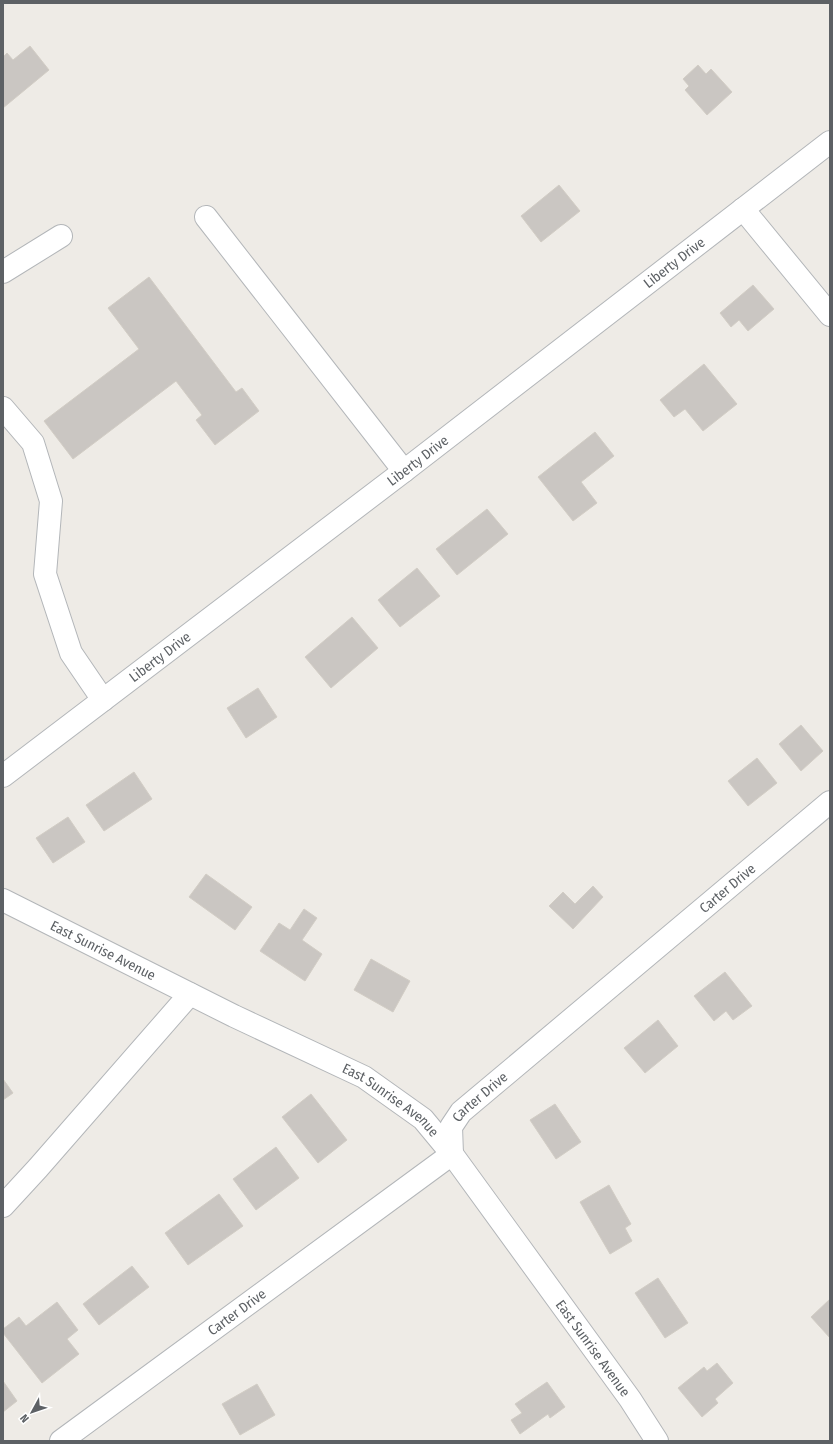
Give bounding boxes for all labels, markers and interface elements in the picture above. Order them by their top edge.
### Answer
street label: Liberty Drive [640,234,708,292]
street label: Liberty Drive [384,432,452,490]
street label: Liberty Drive [126,628,194,686]
street label: Carter Drive [696,860,759,917]
street label: East Sunrise Avenue [47,917,158,984]
street label: East Sunrise Avenue [340,1060,442,1140]
street label: Carter Drive [449,1069,511,1125]
street label: Carter Drive [205,1285,269,1339]
street label: East Sunrise Avenue [552,1297,634,1400]
north arrow [12,1392,52,1432]
text: N [18,1411,32,1425]

